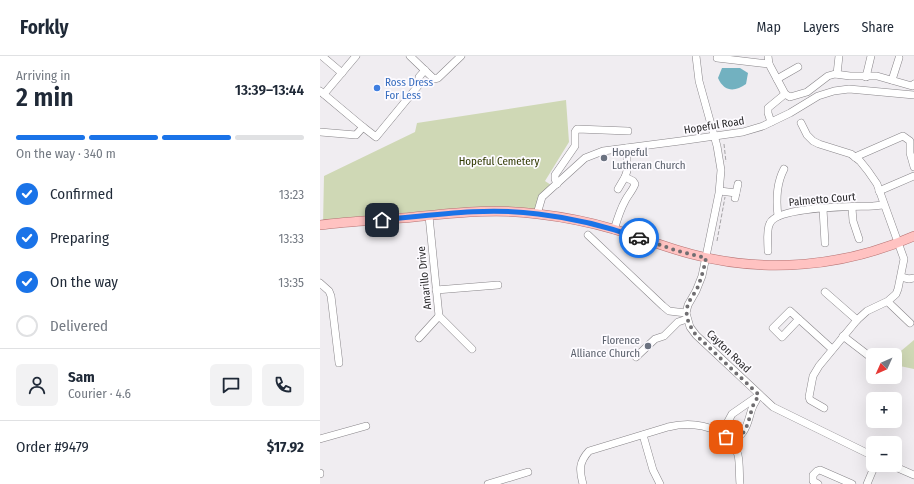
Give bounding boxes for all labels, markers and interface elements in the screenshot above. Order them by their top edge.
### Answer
text: Forkly [20,16,69,39]
text: Map [757,19,781,36]
text: Layers [803,19,839,36]
text: Share [861,19,894,36]
text: Arriving in [16,68,70,83]
place label: Ross Dress For Less [385,76,433,102]
text: 13:39–13:44 [235,81,304,99]
text: 2 min [16,82,74,113]
marker: Ross Dress For Less [372,83,382,93]
street label: Hopeful Road [683,114,745,137]
text: On the way · 340 m [16,146,116,161]
place label: Hopeful Lutheran Church [612,146,686,172]
marker: Hopeful Lutheran Church [599,153,609,163]
park label: Hopeful Cemetery [459,155,539,168]
icon: check [16,183,38,205]
text: Confirmed [50,185,113,203]
text: 13:23 [279,187,304,202]
street label: Palmetto Court [788,190,856,209]
pin [365,203,399,237]
icon: home [371,209,393,231]
courier [619,218,659,258]
icon: check [16,227,38,249]
icon: car [628,227,650,249]
text: Preparing [50,229,109,247]
text: 13:33 [278,231,304,246]
street label: Amarillo Drive [415,246,434,310]
icon: check [16,271,38,293]
text: On the way [50,273,118,291]
text: 13:35 [278,275,304,290]
text: Delivered [50,317,108,335]
street label: Cayton Road [704,327,753,375]
place label: Florence Alliance Church [571,334,640,360]
marker: Florence Alliance Church [643,341,653,351]
north arrow [866,348,902,384]
map controls [866,348,902,472]
button: person [16,364,58,406]
button: chat [210,364,252,406]
button: phone [262,364,304,406]
text: Sam [68,368,95,386]
text: Courier · 4.6 [68,386,131,401]
button: + [866,392,902,428]
pin [709,420,743,454]
icon: bag [715,426,737,448]
button: − [866,436,902,472]
text: Order #9479 [16,438,89,456]
text: $17.92 [267,438,304,456]

